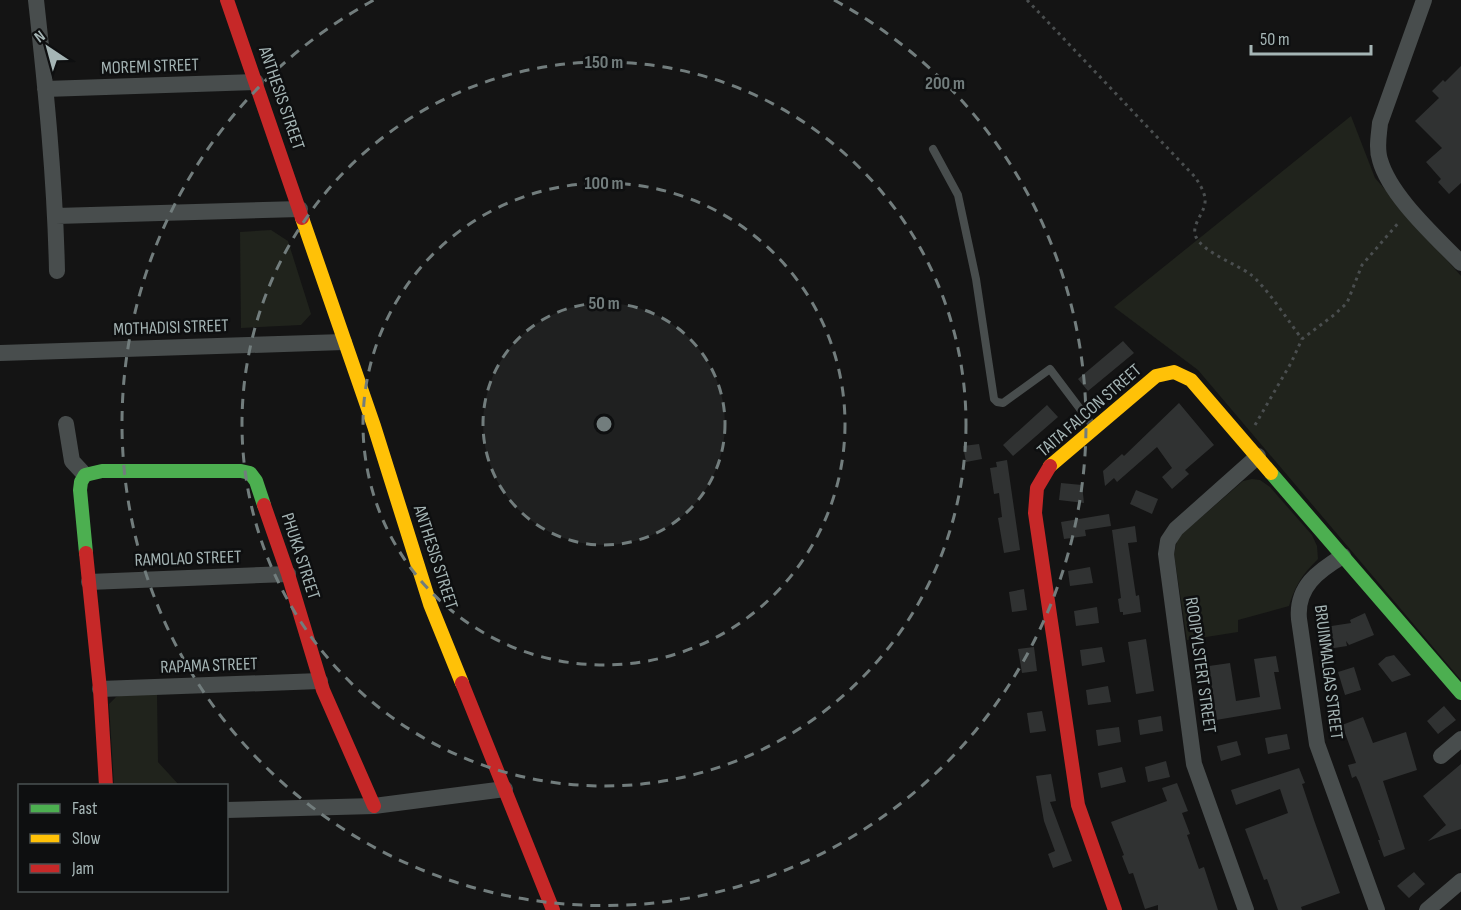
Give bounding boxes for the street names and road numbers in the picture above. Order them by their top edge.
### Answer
street label: ANTHESIS STREET [254,43,309,153]
street label: MOREMI STREET [101,54,199,79]
street label: MOTHADISI STREET [113,315,229,340]
street label: TAITA FALCON STREET [1033,360,1146,461]
street label: ANTHESIS STREET [409,502,462,612]
street label: PHUKA STREET [277,510,324,602]
street label: RAMOLAO STREET [134,546,242,571]
street label: ROOIPYLSTERT STREET [1181,596,1220,734]
street label: BRUINMALGAS STREET [1310,604,1347,741]
street label: RAPAMA STREET [160,653,258,678]

